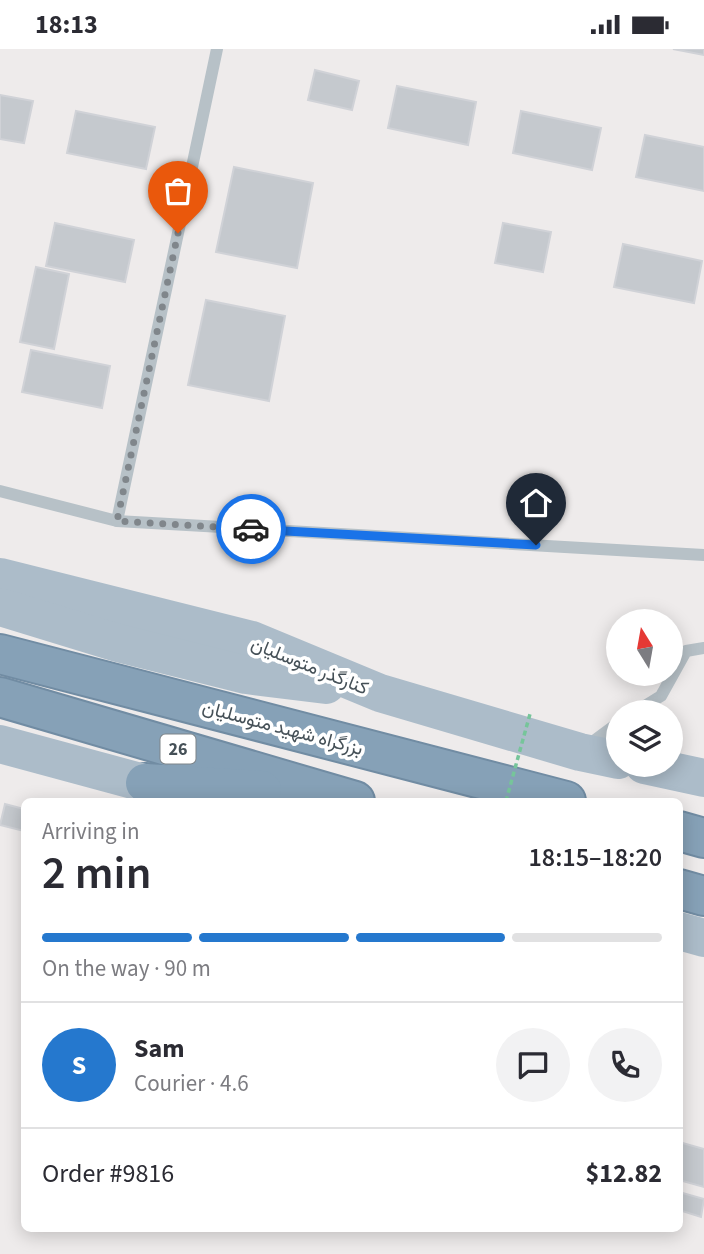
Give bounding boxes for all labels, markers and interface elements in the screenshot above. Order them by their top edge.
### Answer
text: 18:13 [35,6,98,43]
pin [148,161,208,233]
icon: bag [159,172,197,210]
pin [506,473,566,545]
icon: home [517,484,555,522]
courier [216,494,286,564]
icon: car [232,510,270,548]
north arrow [606,609,682,686]
map controls [606,609,683,777]
street label: کنارگذر متوسلیان [247,631,372,702]
street label: بزرگراه شهید متوسلیان [199,694,366,763]
button: layers [606,700,683,777]
road number: 26 [160,735,196,763]
text: Arriving in [42,815,140,848]
text: 18:15–18:20 [529,839,662,876]
text: 2 min [42,841,151,906]
text: On the way · 90 m [42,952,211,985]
button: chat [496,1028,570,1102]
button: phone [588,1028,662,1102]
text: Sam [134,1030,184,1067]
text: S [72,1047,86,1084]
text: Courier · 4.6 [134,1067,249,1100]
text: Order #9816 [42,1155,174,1192]
text: $12.82 [586,1155,662,1192]

